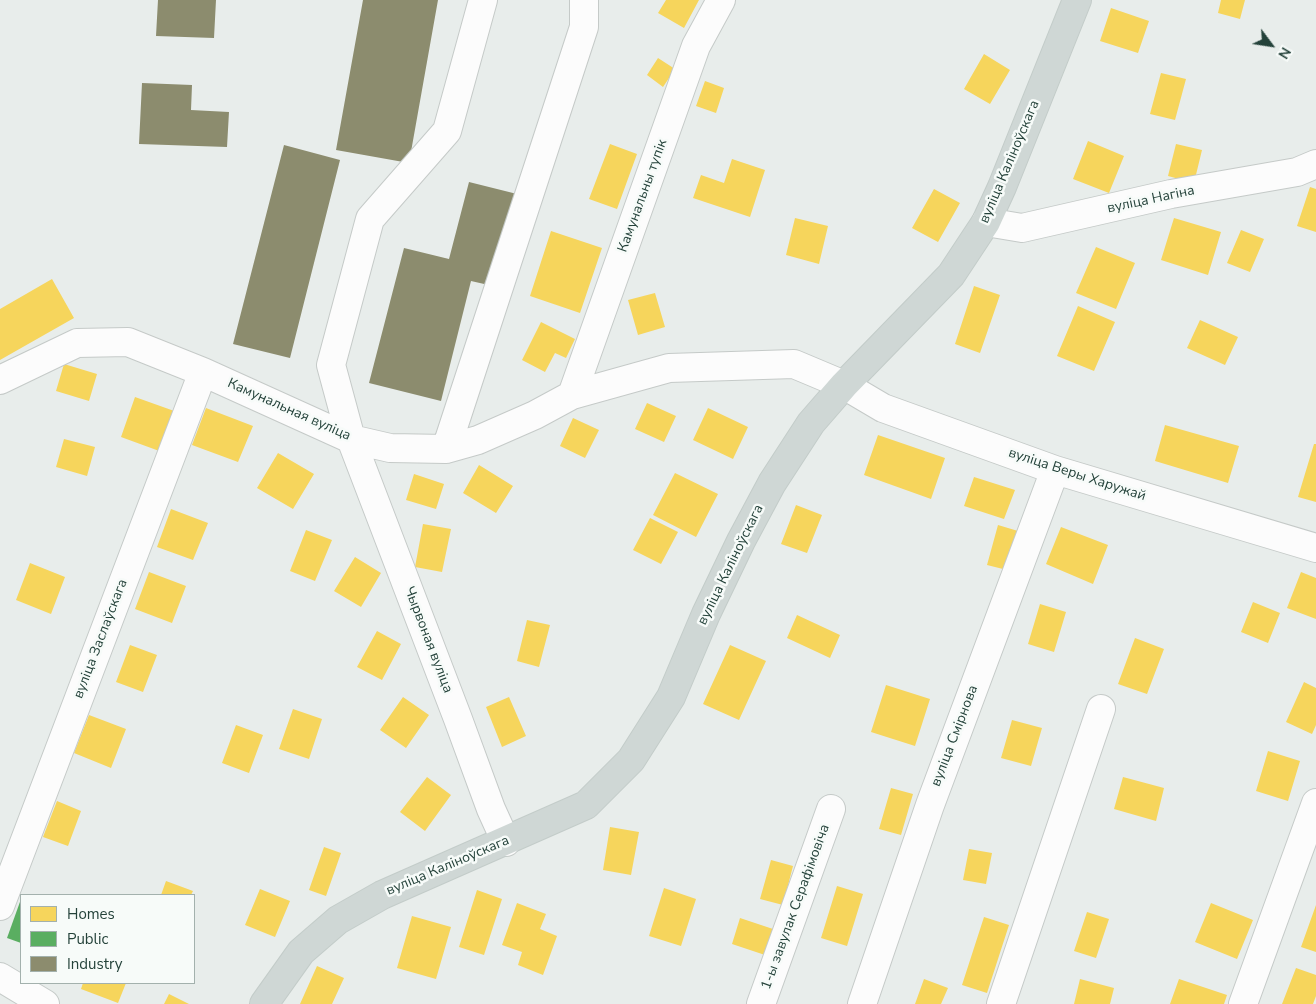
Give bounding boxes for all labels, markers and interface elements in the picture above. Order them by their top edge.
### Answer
north arrow [1246,20,1296,70]
text: N [1273,44,1295,62]
street label: вуліца Каліноўскага [976,98,1044,226]
street label: Камунальны тупік [615,137,671,255]
street label: вуліца Нагіна [1106,183,1196,217]
street label: Камунальная вуліца [225,375,353,445]
street label: вуліца Веры Харужай [1006,445,1148,505]
street label: вуліца Каліноўскага [695,502,767,628]
street label: вуліца Заслаўскага [70,577,132,701]
street label: Чырвоная вуліца [400,585,456,695]
street label: вуліца Смірнова [928,683,982,789]
street label: 1-ы завулак Серафімовіча [758,822,834,992]
street label: вуліца Каліноўскага [384,832,512,900]
legend [20,894,195,984]
text: Homes [67,904,115,924]
text: Public [67,929,108,949]
text: Industry [67,954,122,974]

